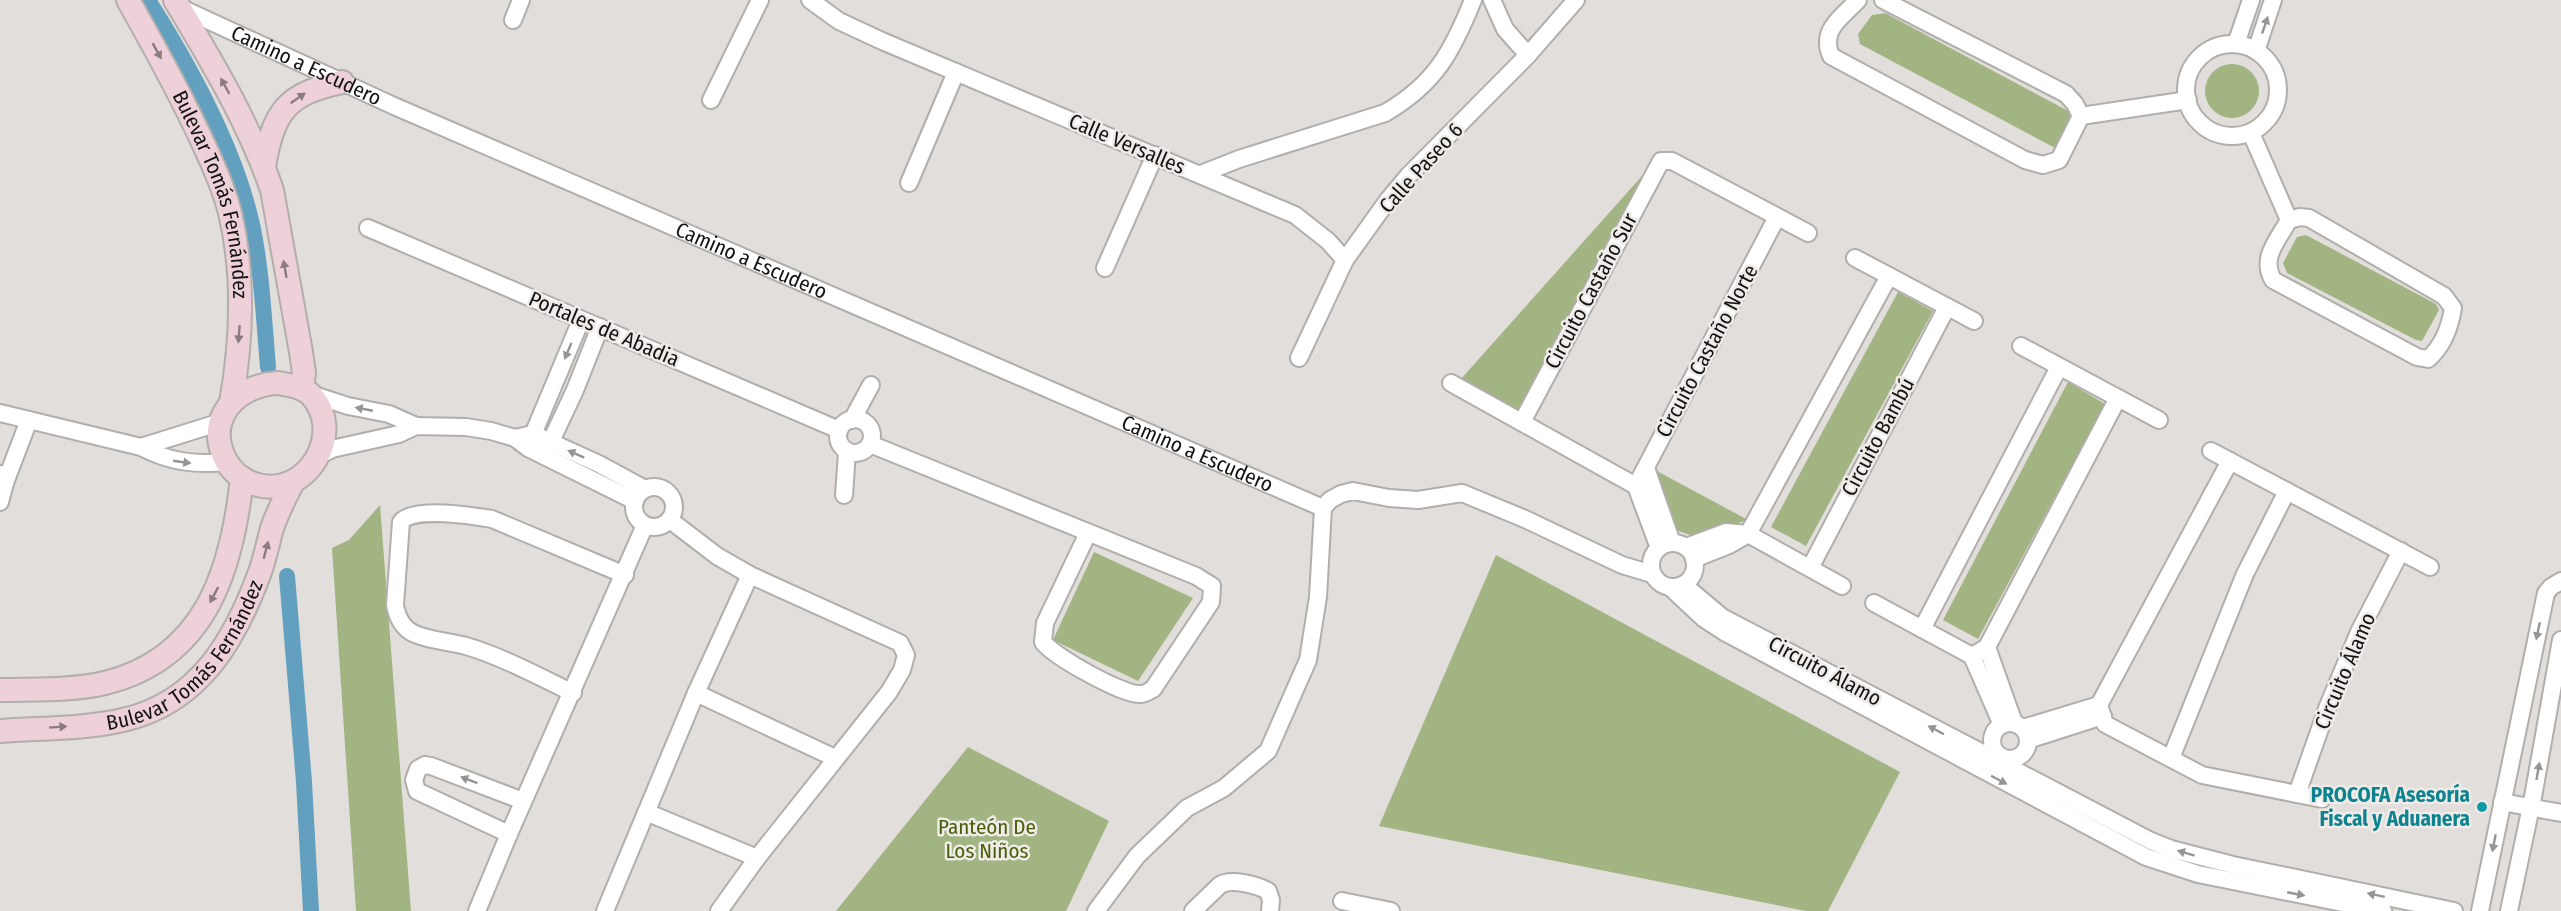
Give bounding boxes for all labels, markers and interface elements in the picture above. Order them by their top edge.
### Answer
one-way arrow [2260,16,2270,34]
street label: Camino a Escudero [227,20,385,111]
one-way arrow [151,43,162,59]
one-way arrow [220,77,230,94]
street label: Bulevar Tomás Fernández [167,86,253,299]
one-way arrow [290,92,306,104]
street label: Calle Versalles [1065,108,1189,180]
street label: Calle Paseo 6 [1374,117,1468,219]
street label: Circuito Castaño Sur [1539,208,1643,373]
street label: Camino a Escudero [672,216,831,305]
one-way arrow [280,260,289,279]
street label: Circuito Castaño Norte [1650,260,1764,442]
street label: Portales de Abadia [525,286,683,372]
one-way arrow [235,325,244,344]
one-way arrow [563,343,573,361]
street label: Circuito Bambú [1836,373,1920,501]
one-way arrow [354,404,373,413]
street label: Camino a Escudero [1118,409,1277,498]
one-way arrow [567,449,585,459]
one-way arrow [173,457,192,466]
one-way arrow [262,541,272,559]
street label: Bulevar Tomás Fernández [104,576,269,736]
one-way arrow [209,587,218,604]
street label: Circuito Álamo [2309,609,2381,733]
one-way arrow [2533,622,2543,640]
street label: Circuito Álamo [1764,630,1886,712]
one-way arrow [49,723,68,732]
one-way arrow [1927,725,1945,735]
one-way arrow [2534,762,2543,781]
one-way arrow [460,775,478,785]
one-way arrow [1991,775,2008,785]
place label: PROCOFA Asesoría Fiscal y Aduanera [2311,782,2470,832]
marker: PROCOFA Asesoría Fiscal y Aduanera [2475,800,2489,814]
park label: Panteón De Los Niños [938,814,1036,864]
one-way arrow [2489,833,2498,852]
one-way arrow [2177,848,2195,857]
one-way arrow [2287,889,2306,899]
one-way arrow [2366,890,2385,899]

